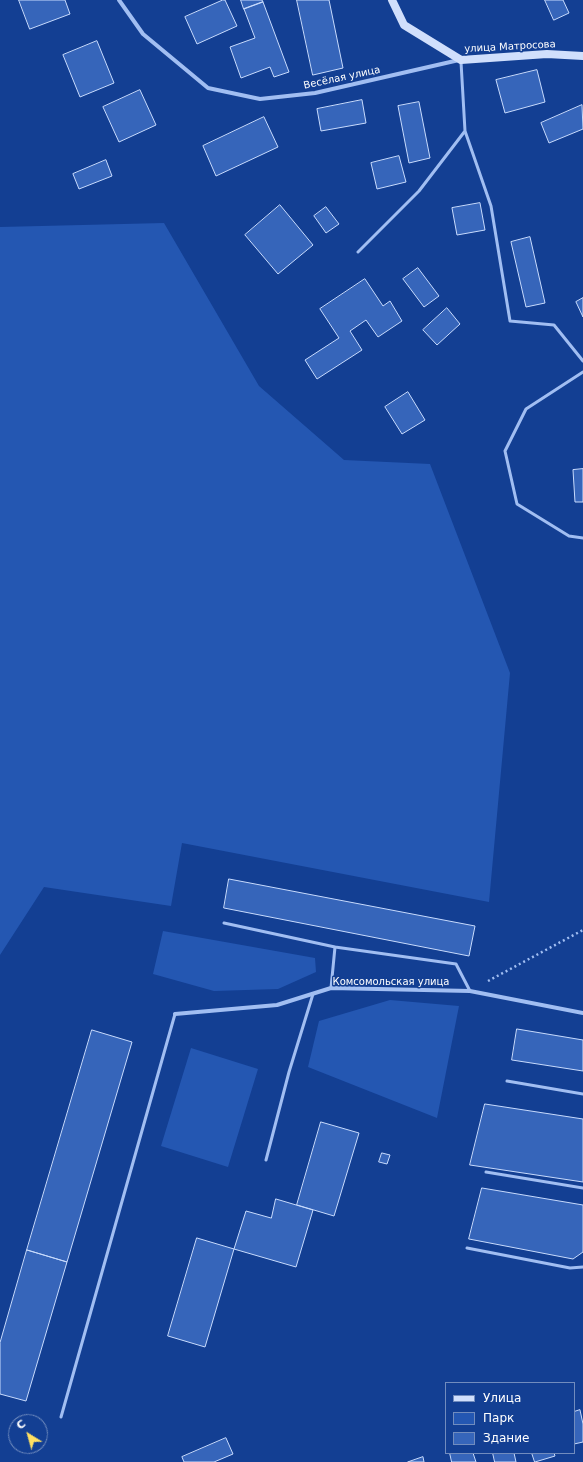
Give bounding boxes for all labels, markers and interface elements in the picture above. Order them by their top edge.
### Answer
street label: улица Матросова [464,39,556,55]
street label: Весёлая улица [303,64,381,92]
street label: Комсомольская улица [333,976,449,988]
legend [445,1382,575,1454]
text: Улица [483,1391,521,1405]
text: Парк [483,1411,514,1425]
north arrow [8,1414,48,1454]
text: С [14,1417,28,1432]
text: Здание [483,1431,529,1445]

